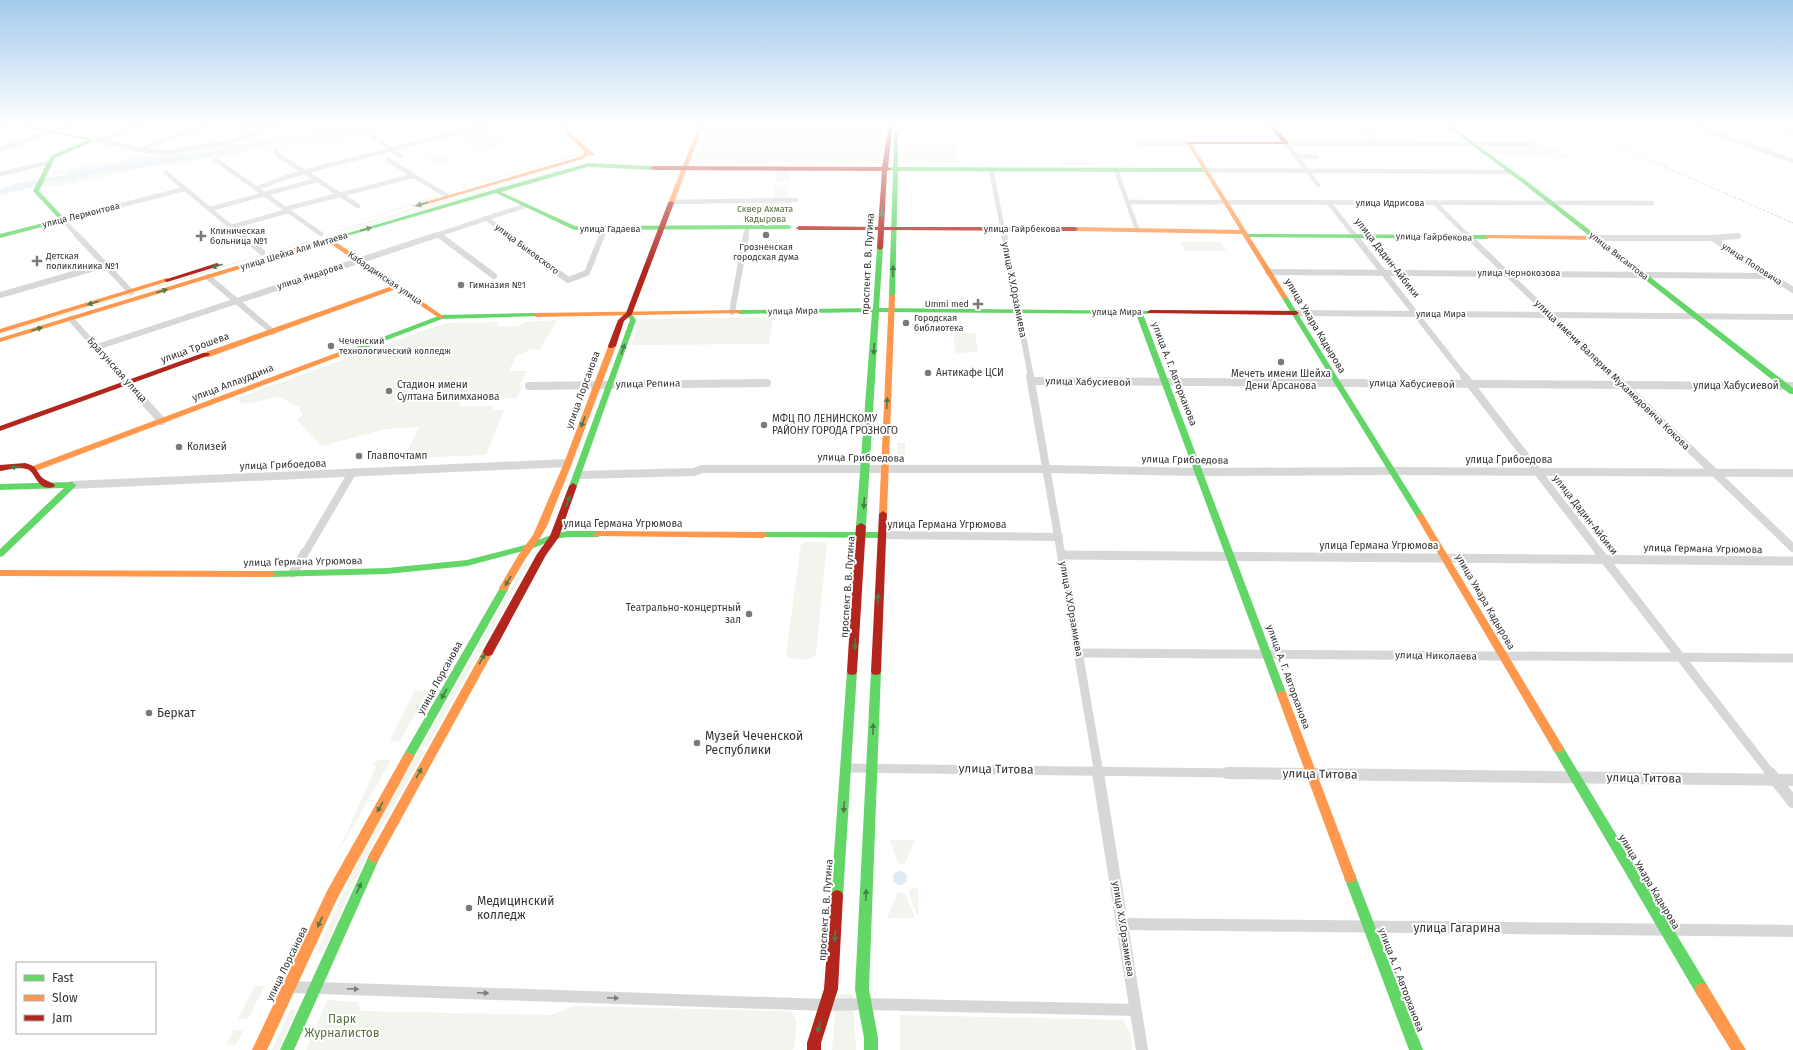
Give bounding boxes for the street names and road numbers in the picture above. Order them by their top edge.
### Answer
street label: улица Идрисова [1356,198,1424,208]
street label: улица Лермонтова [41,201,121,229]
street label: проспект В. В. Путина [859,213,877,315]
street label: улица Дадин-Айбики [1352,216,1422,300]
street label: улица Быковского [493,222,561,276]
street label: улица Гадаева [580,224,640,234]
street label: улица Гайрбекова [984,224,1060,234]
street label: улица Шейха Али Митаева [239,230,349,272]
street label: улица Висаитова [1588,230,1650,282]
street label: улица Гайрбекова [1396,231,1472,243]
street label: улица Х.У.Орзамиева [999,241,1029,339]
street label: улица Поповича [1720,241,1784,287]
street label: Кабардинская улица [346,249,424,307]
street label: улица Яндарова [276,261,344,291]
street label: улица Чернокозова [1477,268,1561,278]
street label: улица Умара Кадырова [1282,276,1348,376]
street label: улица имени Валерия Мухамедовича Кокова [1532,297,1692,453]
street label: улица Мира [768,306,818,316]
street label: улица Мира [1092,307,1142,317]
street label: улица Мира [1416,309,1466,319]
street label: улица А. Г. Авторханова [1149,320,1199,428]
street label: улица Трошева [159,330,231,366]
street label: Брагунская улица [85,335,149,405]
street label: улица Лорсанова [563,350,603,430]
street label: улица Аллауддина [190,362,276,404]
street label: улица Хабусиевой [1045,375,1131,389]
street label: улица Репина [616,377,680,391]
street label: улица Хабусиевой [1369,377,1455,391]
street label: улица Хабусиевой [1693,380,1779,392]
street label: улица Грибоедова [817,451,905,465]
street label: улица Грибоедова [1141,453,1229,467]
street label: улица Грибоедова [1466,454,1552,466]
street label: улица Грибоедова [239,457,327,473]
street label: улица Дадин-Айбики [1550,473,1620,557]
street label: улица Германа Угрюмова [564,518,682,530]
street label: улица Германа Угрюмова [888,519,1006,531]
street label: проспект В. В. Путина [838,536,858,638]
street label: улица Германа Угрюмова [1320,540,1438,552]
street label: улица Германа Угрюмова [1643,542,1763,556]
street label: улица Умара Кадырова [1453,552,1517,652]
street label: улица Германа Угрюмова [243,555,363,569]
street label: улица Х.У.Орзамиева [1057,560,1085,658]
street label: улица А. Г. Авторханова [1264,623,1312,731]
street label: улица Лорсанова [415,639,465,717]
street label: улица Николаева [1395,649,1477,663]
street label: улица Титова [958,761,1034,777]
street label: улица Титова [1282,766,1358,782]
street label: улица Титова [1606,770,1682,786]
street label: улица Умара Кадырова [1616,832,1682,932]
street label: проспект В. В. Путина [816,859,836,961]
street label: улица Х.У.Орзамиева [1110,880,1136,978]
street label: улица Гагарина [1413,921,1501,935]
street label: улица Лорсанова [264,925,310,1003]
street label: улица А. Г. Авторханова [1376,926,1426,1034]

